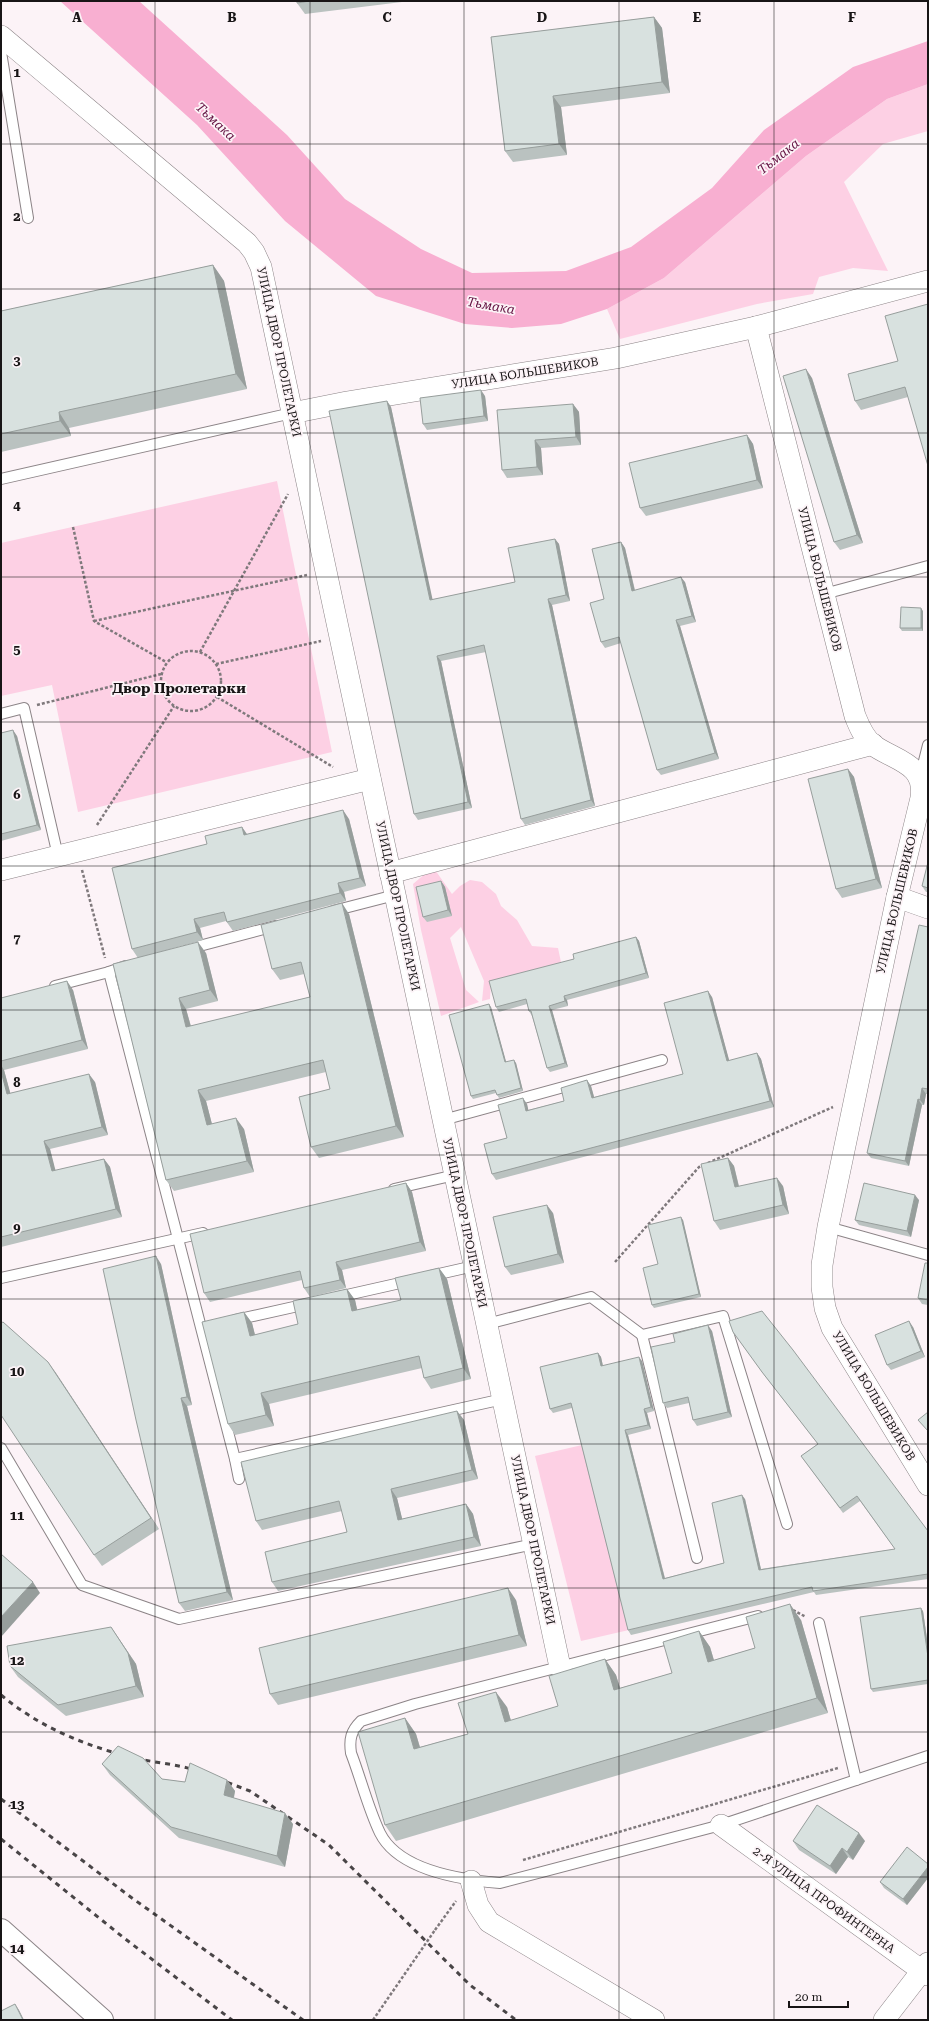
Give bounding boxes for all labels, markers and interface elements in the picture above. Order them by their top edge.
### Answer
text: A [72,10,82,25]
text: B [227,10,237,25]
text: C [382,10,392,25]
text: D [537,10,547,25]
text: E [693,10,701,25]
text: F [848,10,856,25]
text: 1 [13,65,21,80]
water label: Тьмака [193,99,239,144]
water label: Тьмака [755,135,802,177]
text: 2 [13,209,21,224]
street label: УЛИЦА ДВОР ПРОЛЕТАРКИ [254,266,304,438]
water label: Тьмака [466,294,516,317]
text: 3 [13,353,21,368]
street label: УЛИЦА БОЛЬШЕВИКОВ [451,354,599,392]
text: 4 [13,498,21,513]
street label: УЛИЦА БОЛЬШЕВИКОВ [795,505,845,653]
text: 5 [13,642,21,657]
district label: Двор Пролетарки [112,680,246,696]
text: 6 [13,787,21,802]
street label: УЛИЦА ДВОР ПРОЛЕТАРКИ [373,820,423,992]
street label: УЛИЦА БОЛЬШЕВИКОВ [873,827,921,975]
text: 7 [13,931,21,946]
text: 8 [13,1075,21,1090]
street label: УЛИЦА ДВОР ПРОЛЕТАРКИ [440,1137,490,1309]
text: 9 [13,1220,21,1235]
street label: УЛИЦА БОЛЬШЕВИКОВ [830,1329,918,1463]
text: 10 [10,1364,24,1379]
street label: УЛИЦА ДВОР ПРОЛЕТАРКИ [508,1454,558,1626]
text: 11 [10,1508,24,1523]
text: 12 [10,1653,24,1668]
text: 13 [10,1797,24,1812]
street label: 2-Я УЛИЦА ПРОФИНТЕРНА [750,1844,898,1957]
text: 14 [10,1941,25,1956]
scale bar [789,1983,848,2009]
text: 20 m [795,1990,822,2004]

